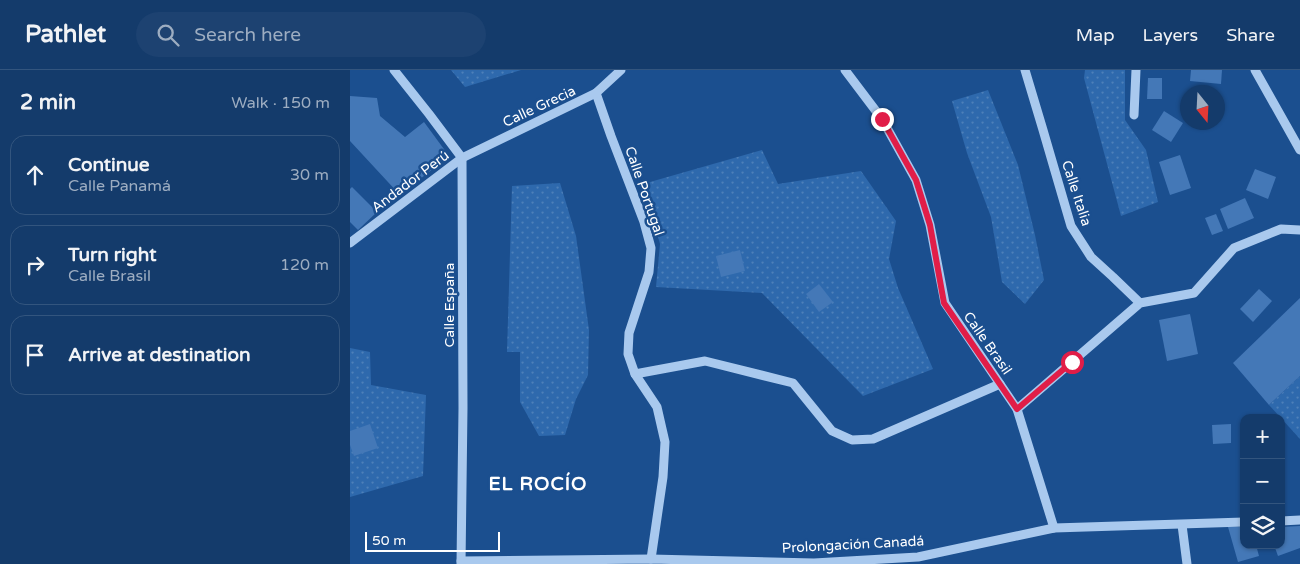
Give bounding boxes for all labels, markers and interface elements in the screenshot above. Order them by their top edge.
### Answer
search box [136,12,486,57]
text: Pathlet [25,20,106,49]
icon: search [154,21,182,49]
text: Search here [194,24,301,46]
text: Map [1076,24,1115,46]
text: Layers [1143,24,1198,46]
text: Share [1226,24,1275,46]
street label: Calle Grecia [500,82,578,131]
north arrow [1180,85,1225,130]
text: 2 min [20,90,76,115]
text: Walk · 150 m [231,93,330,113]
route end [871,108,894,131]
street label: Calle Portugal [621,144,668,238]
street label: Andador Perú [368,147,453,216]
text: Continue [68,154,150,176]
street label: Calle Italia [1058,158,1095,228]
icon: ahead [21,161,49,189]
text: 30 m [290,165,329,185]
text: Calle Panamá [68,176,171,196]
text: Turn right [68,244,156,266]
icon: right [21,251,49,279]
text: 120 m [280,255,329,275]
street label: Calle España [441,263,458,347]
text: Calle Brasil [68,266,151,286]
street label: Calle Brasil [960,309,1015,378]
icon: arrive [21,341,49,369]
text: Arrive at destination [68,344,251,366]
route start [1061,351,1084,374]
map controls [1240,414,1285,549]
button: + [1240,414,1285,459]
button: − [1240,459,1285,504]
district label: EL ROCÍO [488,472,588,495]
button: layers [1240,504,1285,549]
scale bar [365,529,500,552]
text: 50 m [372,532,406,549]
street label: Prolongación Canadá [781,532,925,557]

